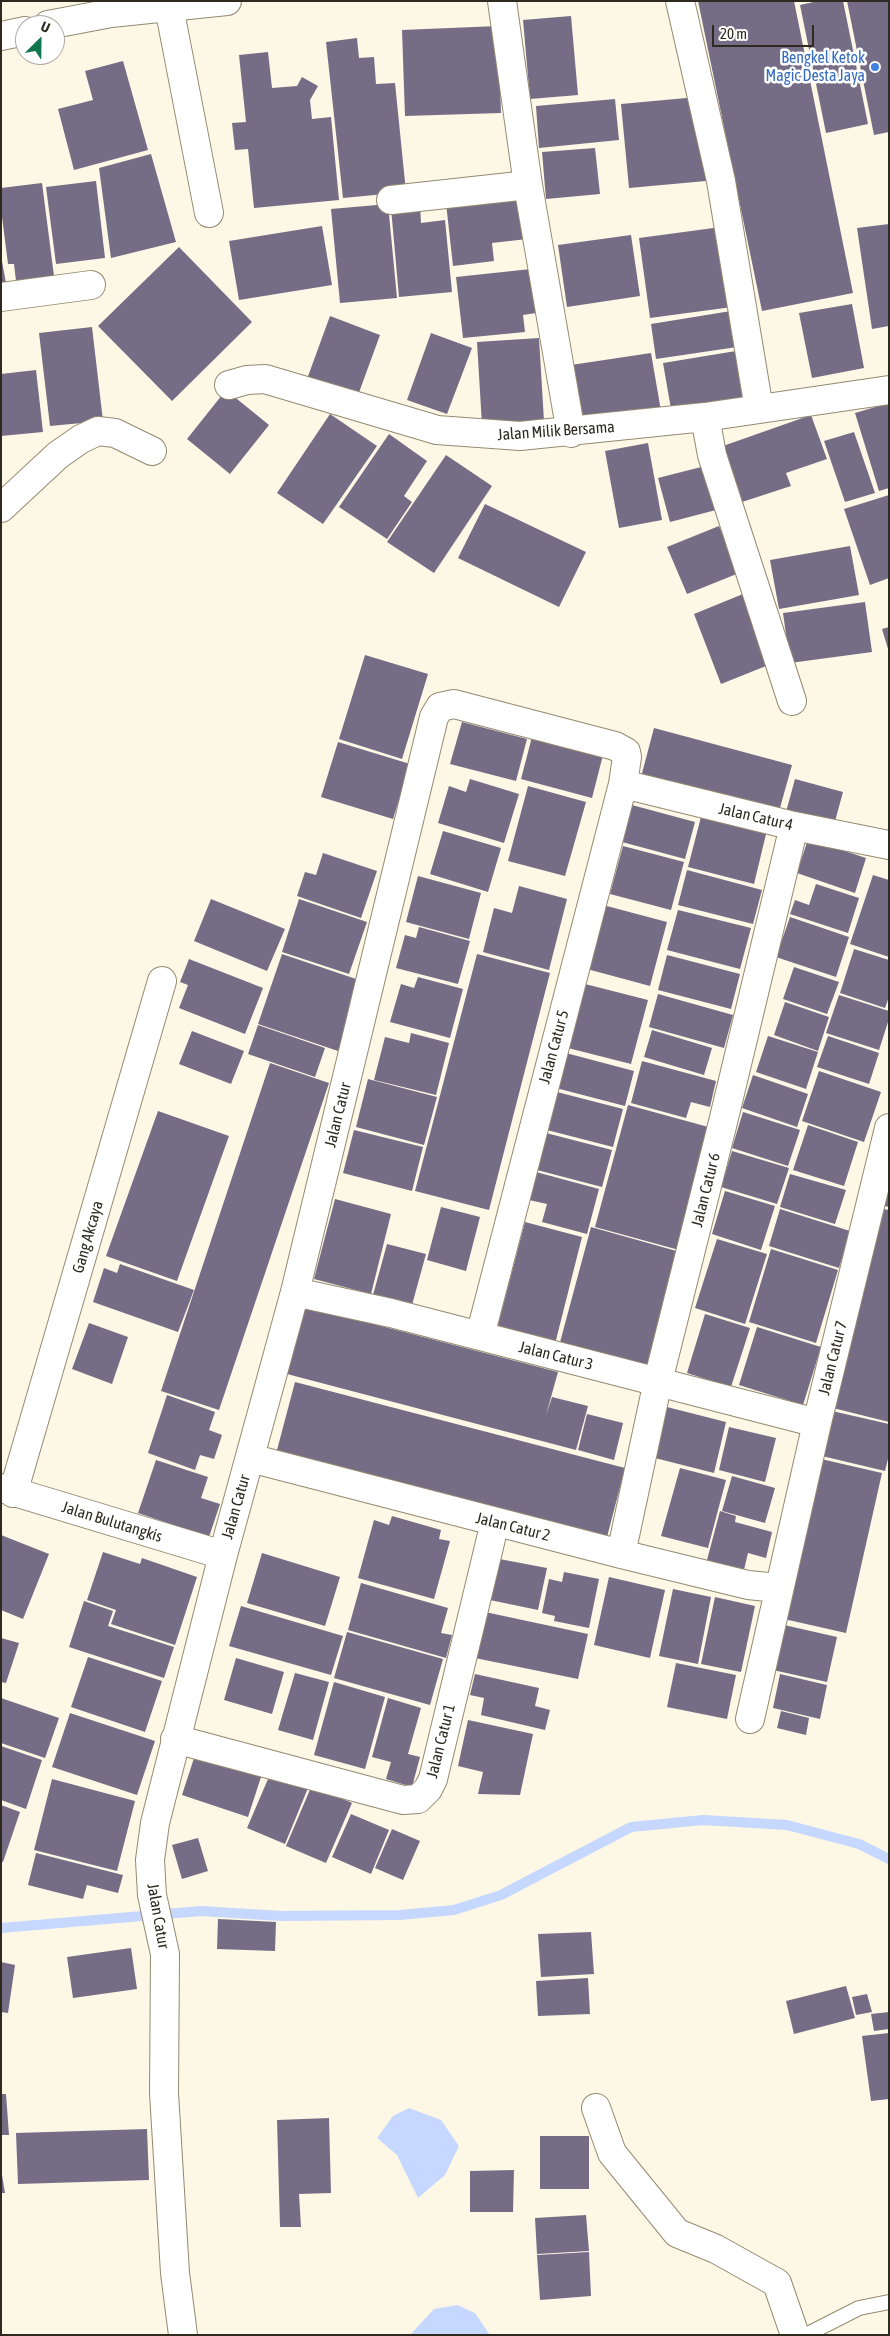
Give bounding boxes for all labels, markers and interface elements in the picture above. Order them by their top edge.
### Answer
north arrow [15,15,65,65]
scale bar [715,15,818,47]
text: U [39,18,52,36]
text: 20 m [720,25,747,42]
place label: Bengkel Ketok Magic Desta Jaya [766,48,865,86]
marker: Bengkel Ketok Magic Desta Jaya [869,61,881,73]
street label: Jalan Milik Bersama [497,417,615,445]
street label: Jalan Catur 4 [717,799,795,835]
street label: Jalan Catur 5 [535,1008,573,1086]
street label: Jalan Catur [321,1081,355,1149]
street label: Jalan Catur 6 [688,1151,724,1229]
street label: Gang Akcaya [68,1199,108,1275]
street label: Jalan Catur 7 [815,1319,851,1397]
street label: Jalan Catur 3 [517,1338,595,1374]
street label: Jalan Catur [218,1473,254,1541]
street label: Jalan Bulutangkis [59,1498,165,1546]
street label: Jalan Catur 2 [474,1509,552,1545]
street label: Jalan Catur 1 [423,1702,459,1780]
street label: Jalan Catur [143,1882,173,1950]

